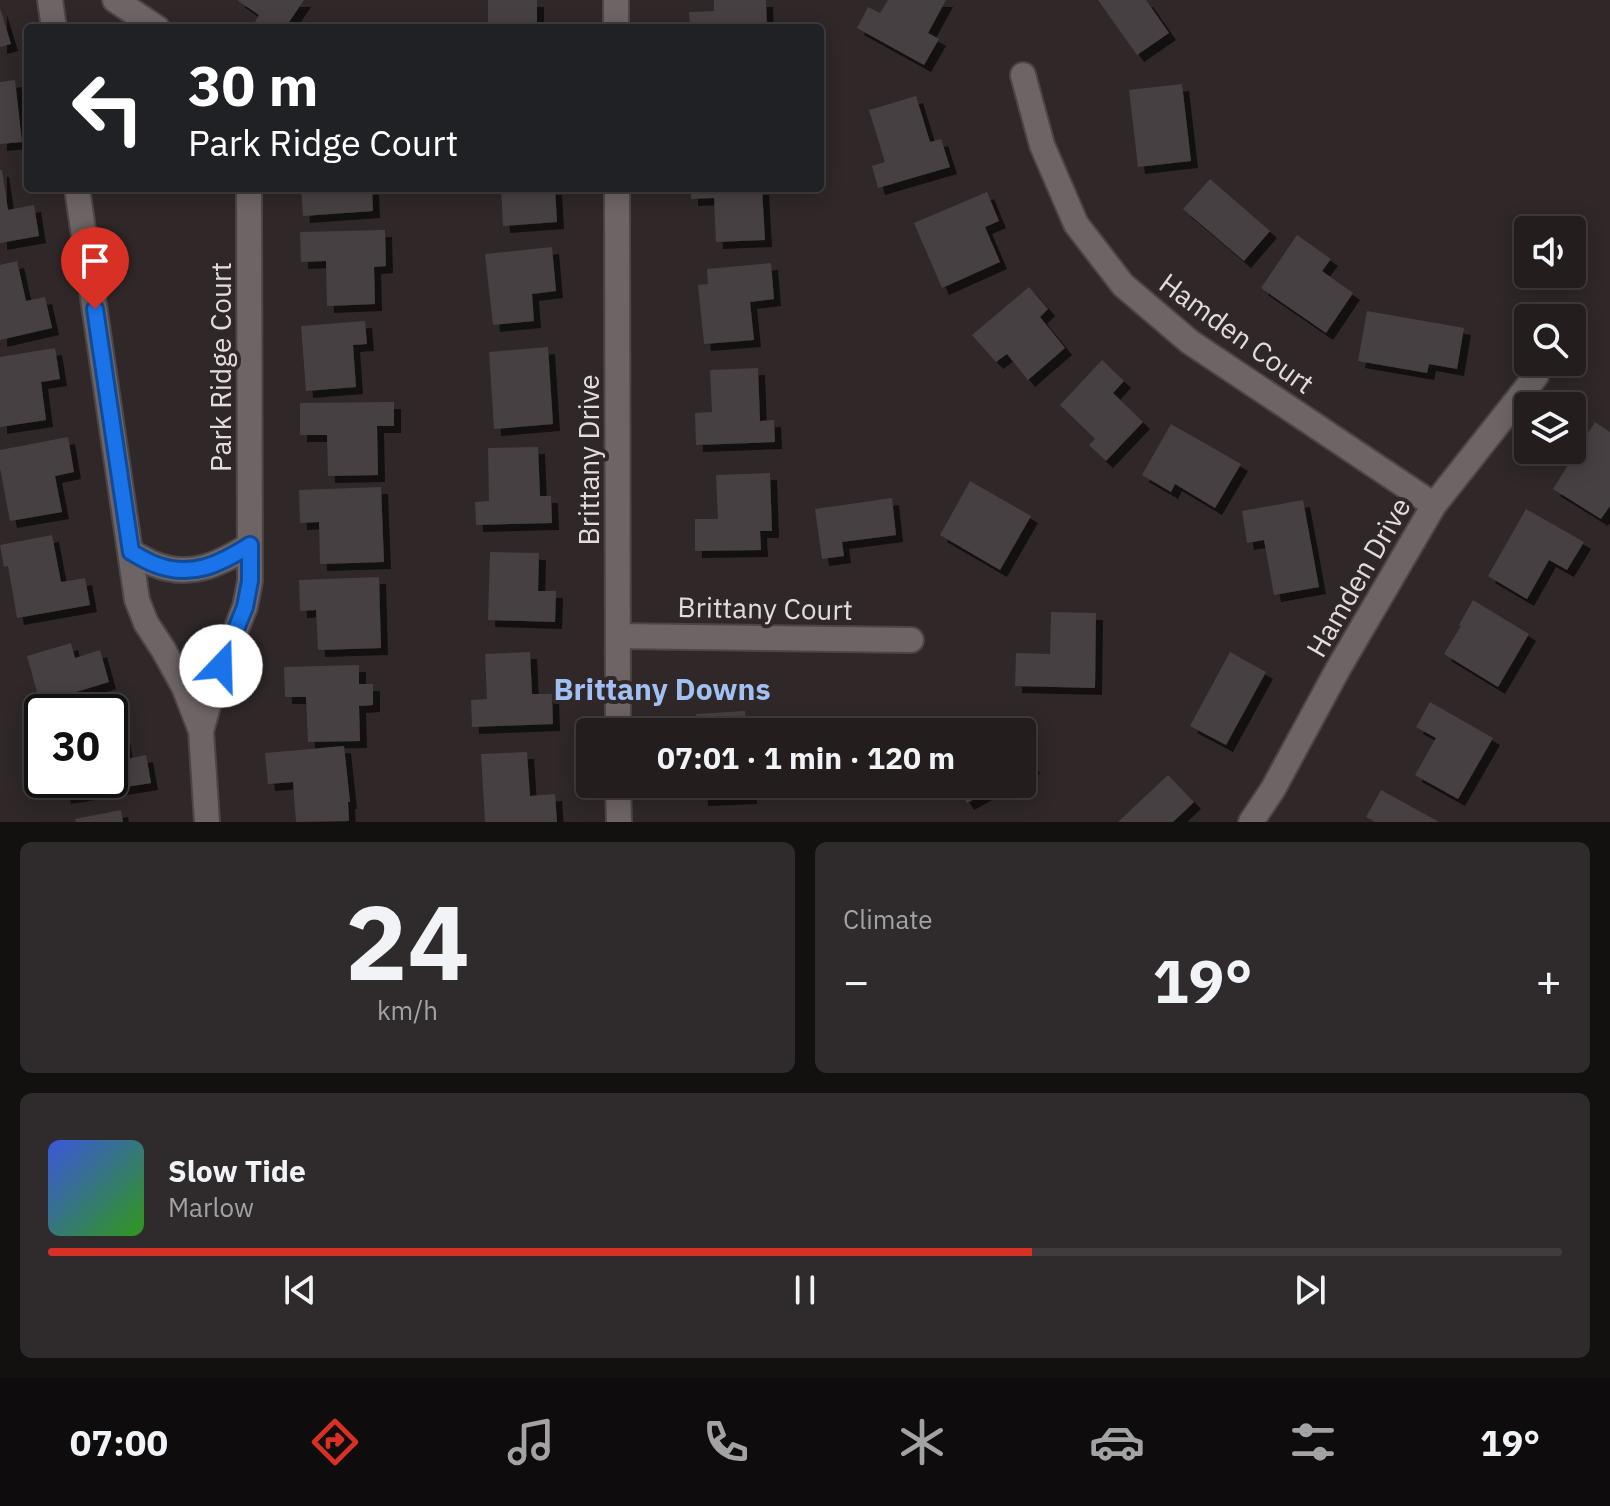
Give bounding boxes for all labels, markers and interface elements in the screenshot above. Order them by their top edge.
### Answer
text: 30 m [188,49,318,121]
icon: left [56,56,160,160]
text: Park Ridge Court [188,119,458,166]
map controls [1514,216,1586,464]
button: sound [1514,216,1586,288]
pin [61,227,129,309]
icon: arrive [73,239,117,283]
street label: Park Ridge Court [202,262,239,472]
street label: Hamden Court [1152,264,1322,402]
button: search [1514,304,1586,376]
street label: Brittany Drive [570,374,607,546]
button: layers [1514,392,1586,464]
street label: Hamden Drive [1297,491,1419,663]
street label: Brittany Court [677,588,853,628]
position arrow [179,624,263,708]
district label: Brittany Downs [553,669,771,708]
speed limit sign: 30 [24,694,128,798]
text: 07:01 · 1 min · 120 m [657,738,955,777]
text: 24 [345,873,470,1009]
text: Climate [843,902,933,936]
text: 19° [1152,941,1253,1020]
text: − [843,952,869,1009]
text: + [1536,952,1562,1009]
text: km/h [377,993,438,1027]
text: Slow Tide [168,1151,306,1190]
text: Marlow [168,1190,254,1224]
icon: previous [278,1268,322,1312]
icon: pause [783,1268,827,1312]
icon: next [1288,1268,1332,1312]
icon: directions [307,1414,363,1470]
icon: music [503,1414,559,1470]
icon: phone [698,1414,754,1470]
icon: climate [894,1414,950,1470]
icon: car [1089,1414,1145,1470]
icon: filters [1285,1414,1341,1470]
text: 07:00 [70,1419,168,1466]
text: 19° [1480,1419,1540,1466]

